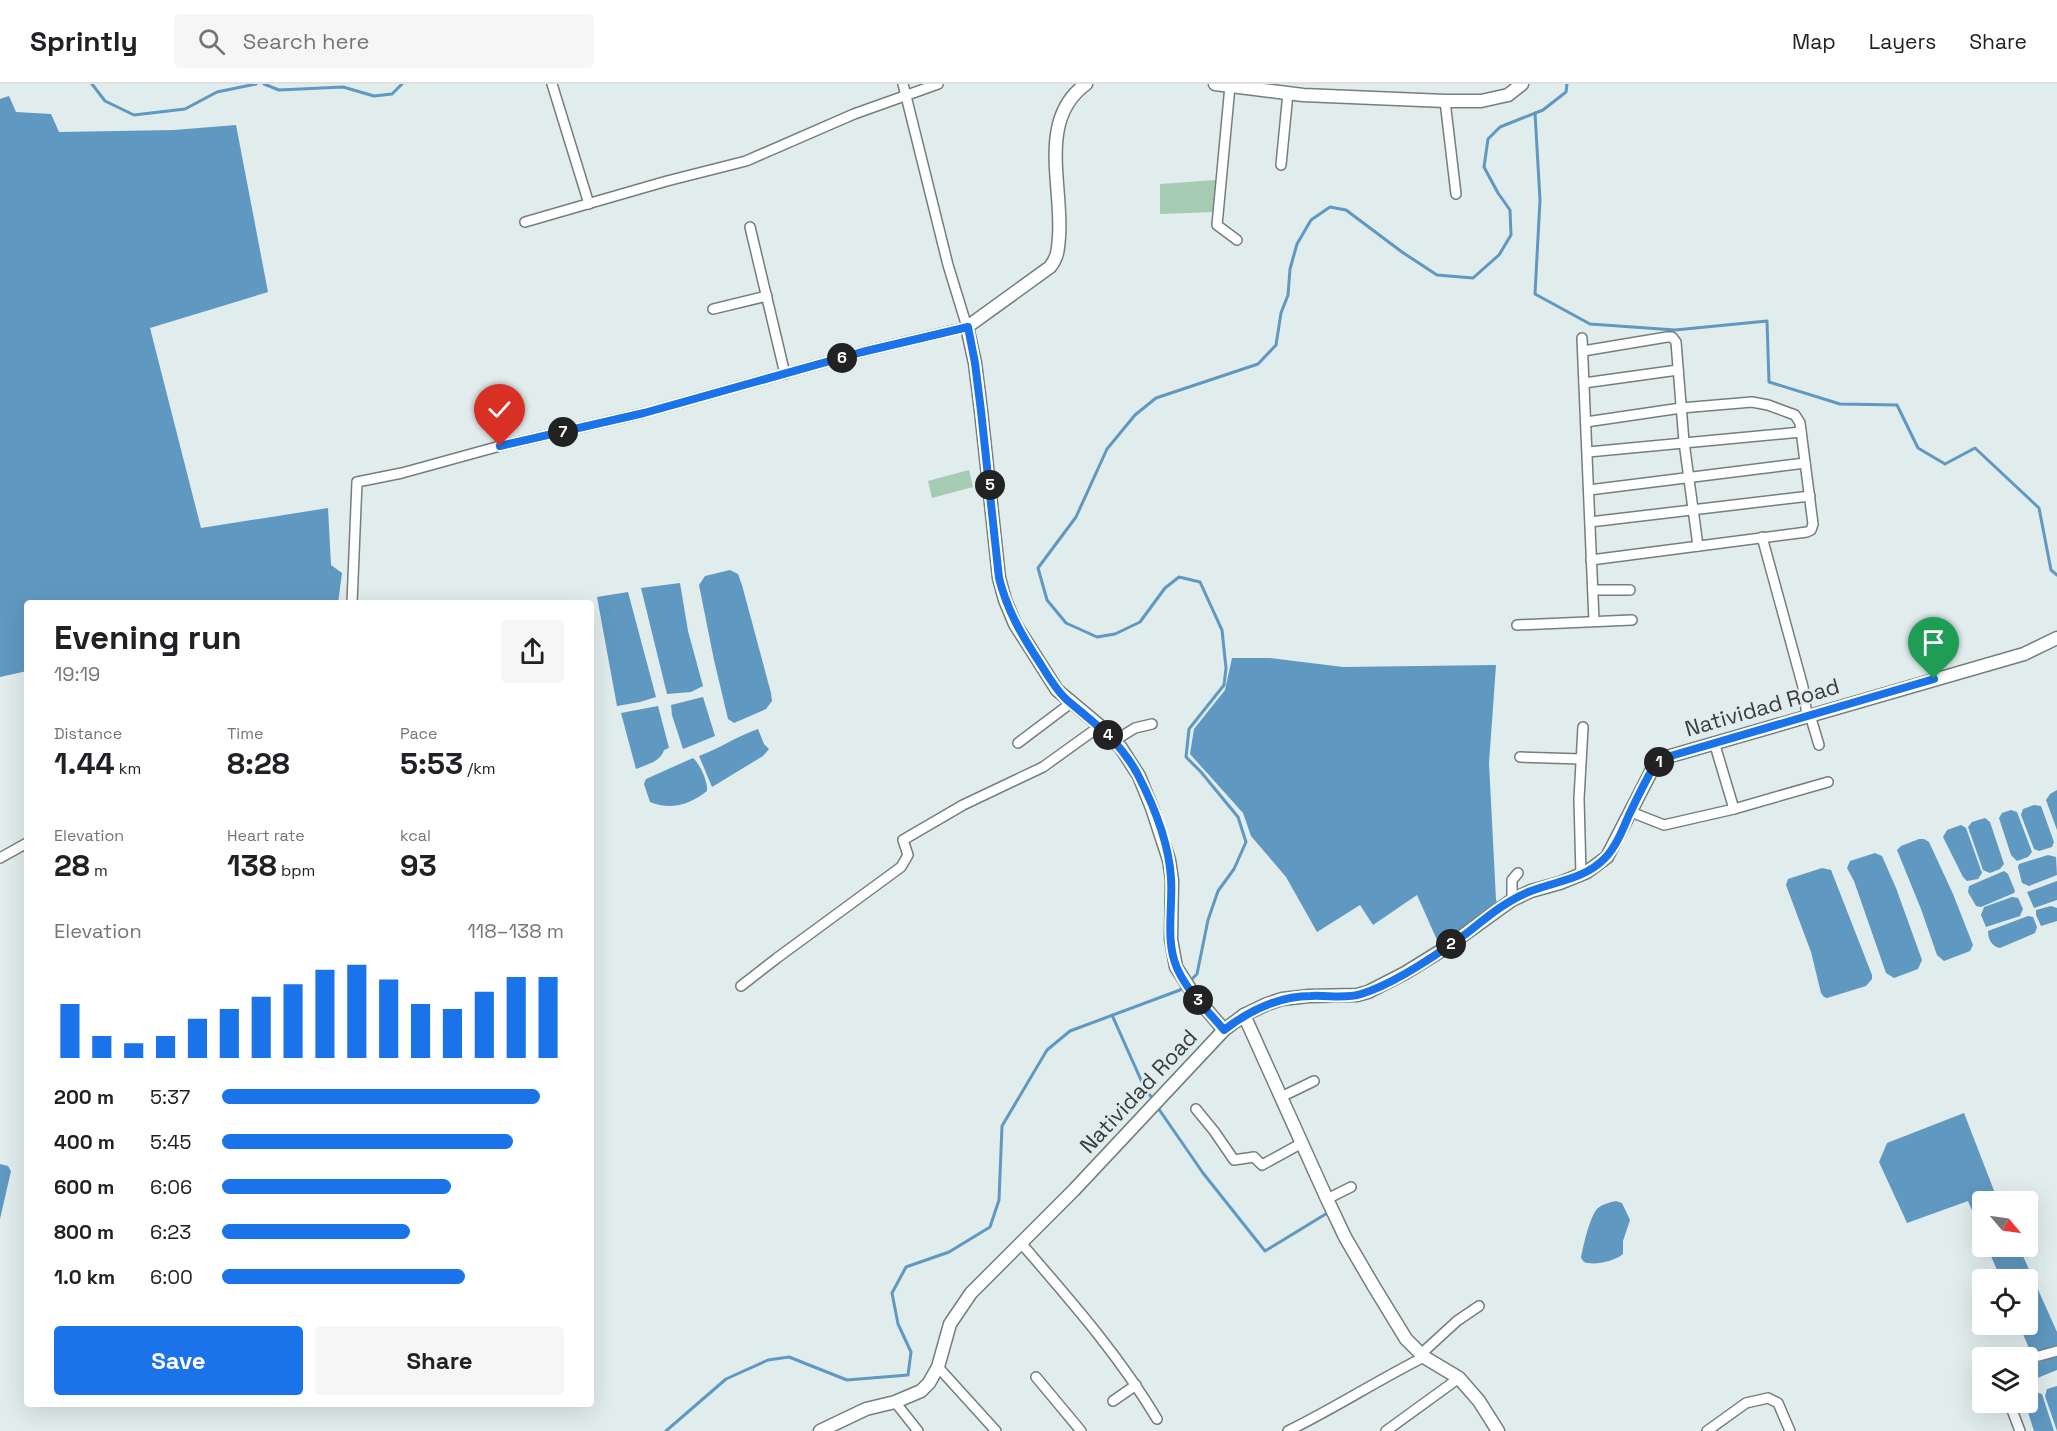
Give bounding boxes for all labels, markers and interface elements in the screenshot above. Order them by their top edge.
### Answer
search box [174,14,594,68]
text: Sprintly [30,23,138,59]
icon: search [195,25,228,58]
text: Search here [243,27,370,55]
text: Map [1792,28,1836,55]
text: Layers [1869,28,1936,55]
text: Share [1969,28,2027,55]
pin: 6 [827,343,857,373]
text: 6 [837,347,847,368]
pin [474,384,525,446]
icon: check [483,393,516,426]
pin: 7 [548,417,578,447]
text: 7 [559,421,567,442]
pin: 5 [975,470,1005,500]
text: 5 [985,474,995,495]
text: Evening run [54,617,242,659]
pin [1908,617,1959,679]
button: share [501,620,564,683]
icon: arrive [1917,626,1950,659]
text: 19:19 [54,661,100,687]
street label: Natividad Road [1681,672,1843,742]
pin: 4 [1093,720,1123,750]
text: Distance [54,723,122,744]
text: Time [227,723,263,744]
text: Pace [400,723,437,744]
text: 4 [1103,724,1113,745]
text: 1.44 [54,744,115,783]
text: 8:28 [227,744,290,783]
text: 5:53 [400,744,463,783]
pin: 1 [1644,747,1674,777]
text: 1 [1655,751,1663,772]
text: km [115,758,141,779]
text: /km [463,758,496,779]
text: Elevation [54,825,124,846]
text: Heart rate [227,825,305,846]
text: kcal [400,825,431,846]
text: 28 [54,846,90,885]
text: 138 [227,846,277,885]
text: 93 [400,846,437,885]
text: m [90,860,108,881]
text: bpm [277,860,315,881]
text: Elevation [54,918,142,944]
text: 118–138 m [467,918,564,944]
pin: 2 [1436,929,1466,959]
text: 2 [1446,933,1456,954]
pin: 3 [1183,985,1213,1015]
text: 3 [1193,989,1203,1010]
street label: Natividad Road [1073,1023,1203,1159]
text: 200 m [54,1084,114,1110]
text: 5:37 [150,1084,190,1110]
text: 400 m [54,1129,115,1155]
text: 5:45 [150,1129,192,1155]
text: 600 m [54,1174,114,1200]
text: 6:06 [150,1174,192,1200]
north arrow [1972,1191,2038,1257]
map controls [1972,1191,2038,1413]
text: 800 m [54,1219,114,1245]
text: 6:23 [150,1219,191,1245]
text: 1.0 km [54,1264,115,1290]
text: 6:00 [150,1264,193,1290]
button: locate [1972,1269,2038,1335]
button: Save [54,1326,303,1395]
button: Share [315,1326,564,1395]
button: layers [1972,1347,2038,1413]

